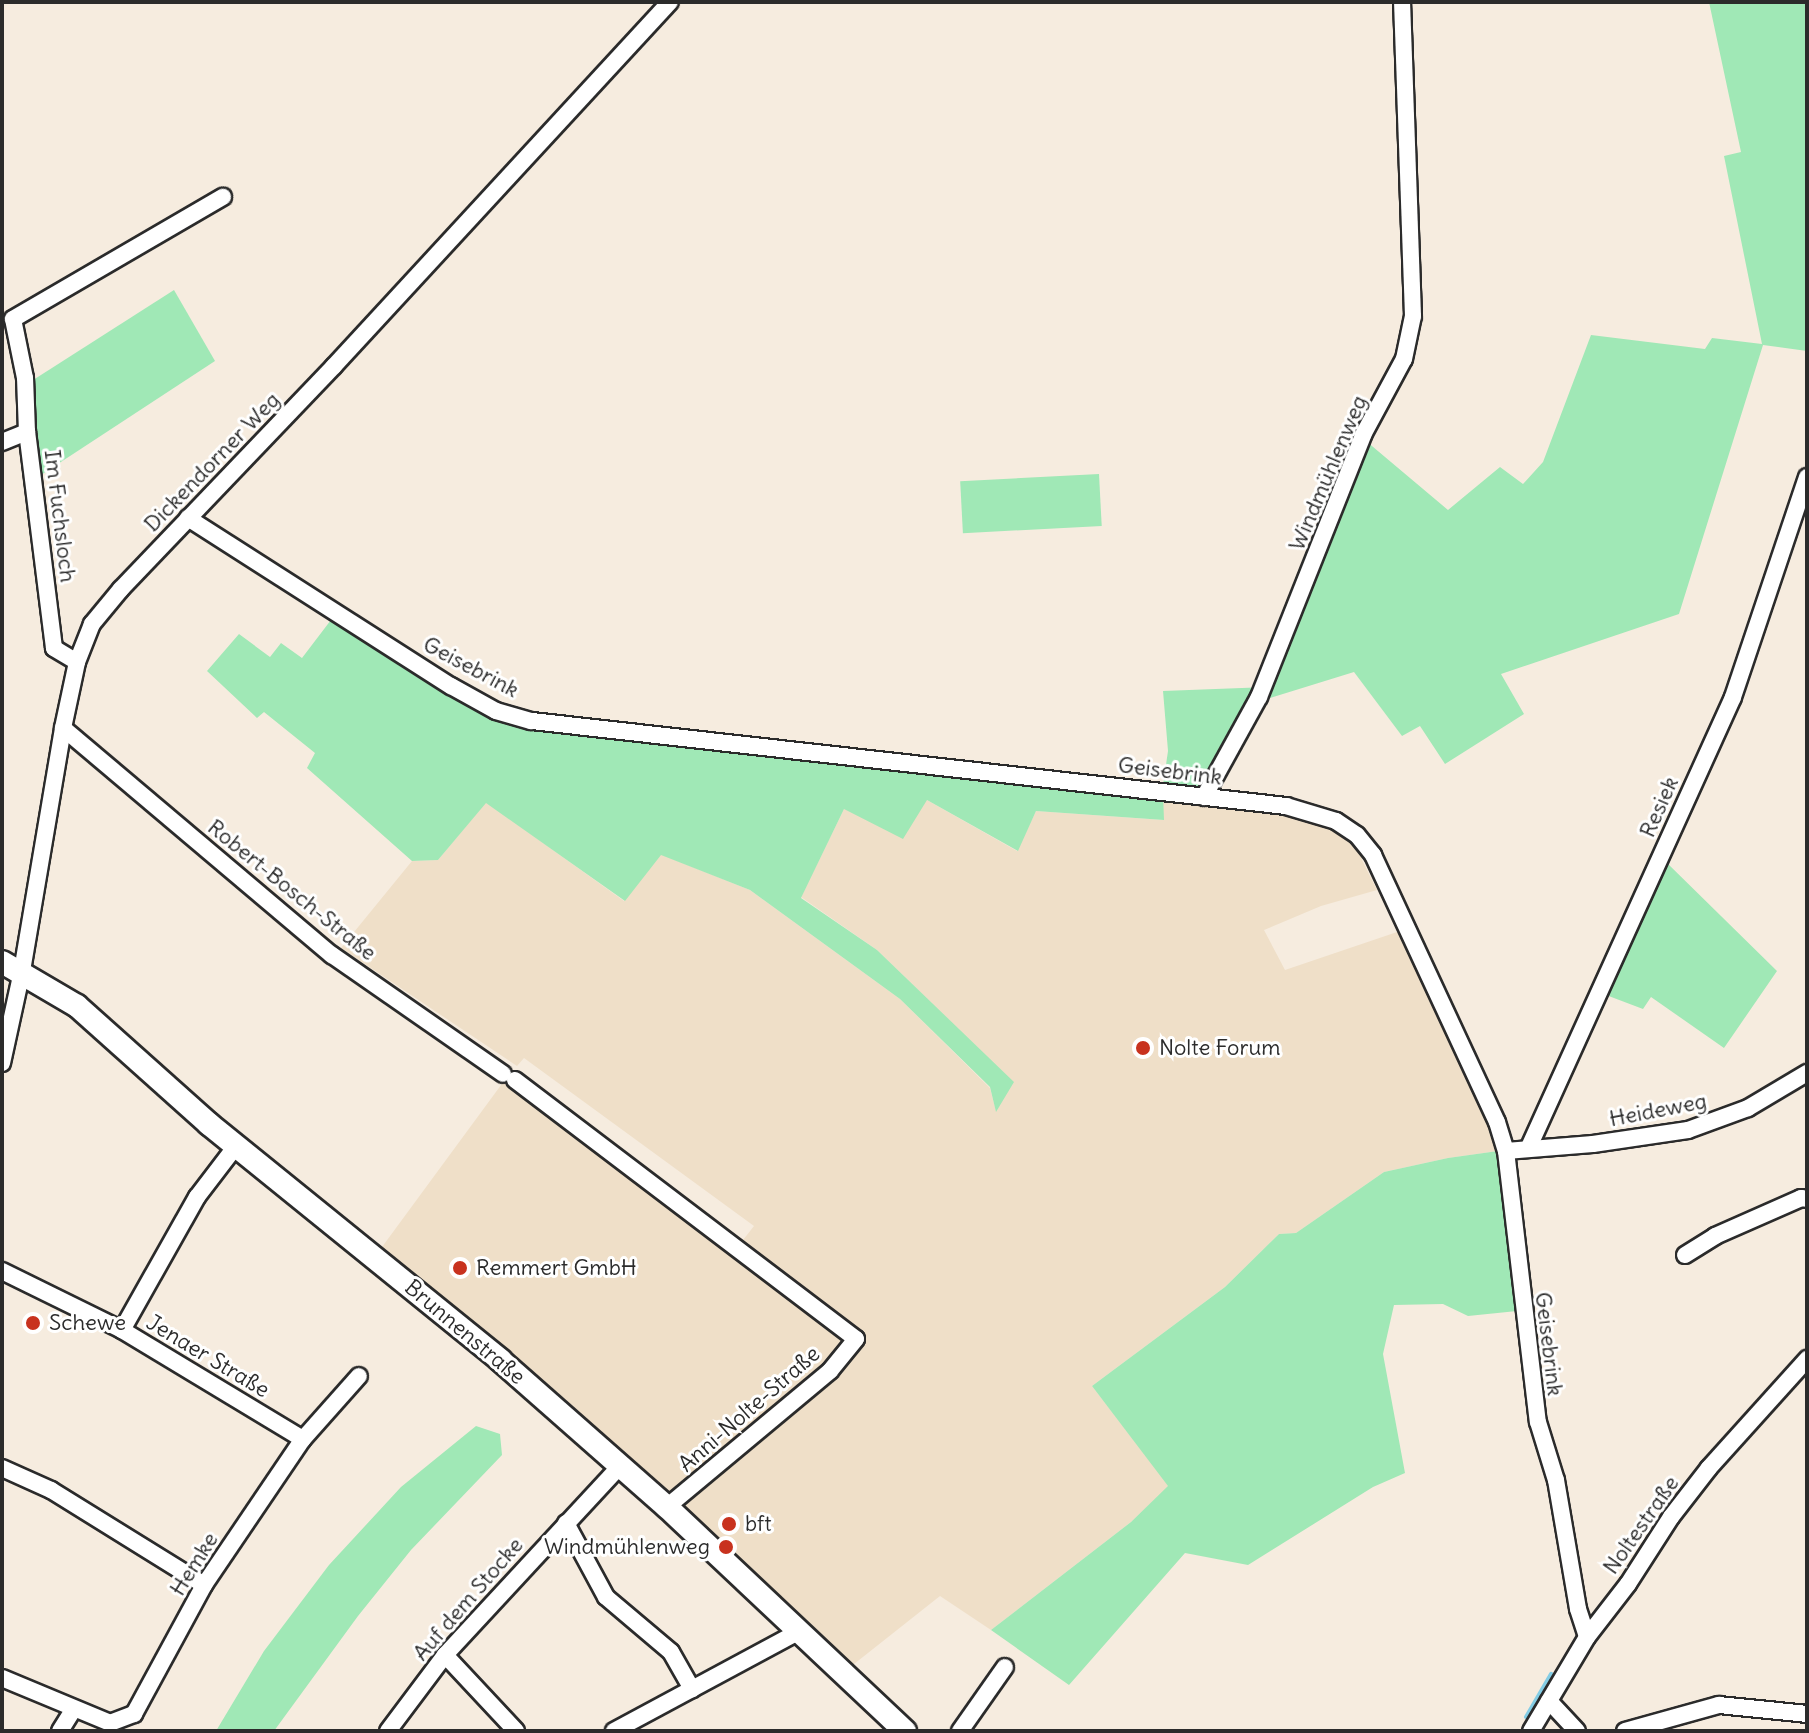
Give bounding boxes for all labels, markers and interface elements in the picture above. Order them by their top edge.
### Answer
street label: Dickendorner Weg [139,387,285,537]
street label: Windmühlenweg [1283,391,1373,555]
street label: Im Fuchsloch [39,448,81,584]
street label: Geisebrink [419,631,523,703]
street label: Geisebrink [1117,752,1223,790]
street label: Resiek [1634,773,1684,841]
street label: Robert-Bosch-Straße [202,814,382,966]
place label: Nolte Forum [1159,1035,1281,1061]
marker: Nolte Forum [1134,1039,1152,1057]
street label: Heideweg [1607,1088,1709,1132]
place label: Remmert GmbH [476,1255,637,1281]
marker: Remmert GmbH [451,1259,469,1277]
street label: Brunnenstraße [400,1274,530,1390]
street label: Geisebrink [1530,1291,1568,1397]
street label: Jenaer Straße [142,1309,274,1403]
place label: Schewe [49,1310,126,1336]
marker: Schewe [24,1314,42,1332]
street label: Anni-Nolte-Straße [673,1340,825,1478]
street label: Noltestraße [1598,1471,1684,1579]
place label: bft [745,1511,772,1537]
marker: bft [720,1515,738,1533]
street label: Hemke [164,1527,224,1601]
street label: Auf dem Stocke [407,1532,529,1666]
place label: Windmühlenweg [544,1534,710,1560]
marker: Windmühlenweg [717,1538,735,1556]

